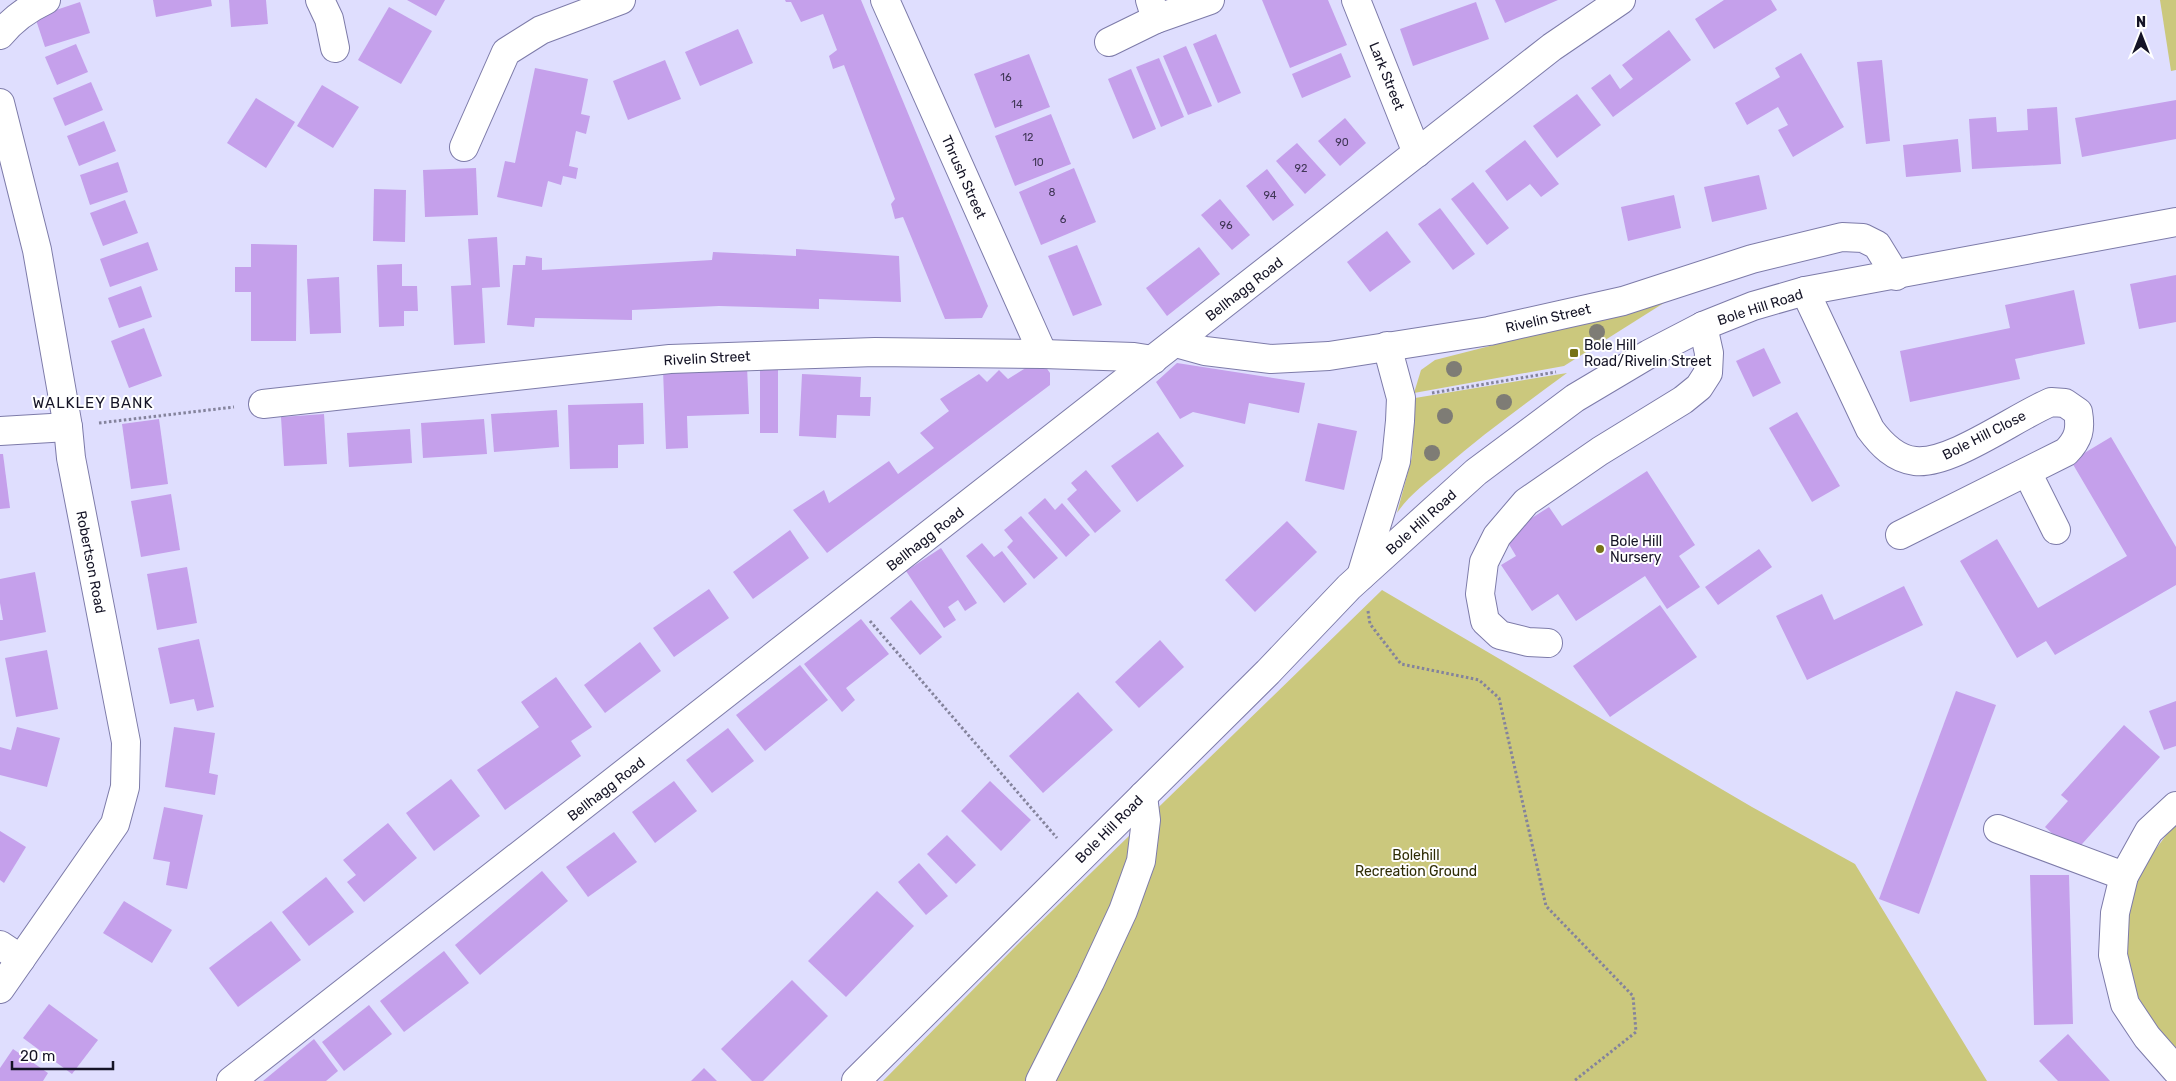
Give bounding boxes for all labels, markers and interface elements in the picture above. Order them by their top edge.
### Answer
north arrow [2116,10,2166,60]
text: N [2136,14,2146,31]
street label: Lark Street [1365,40,1408,113]
house number: 16 [1000,71,1012,84]
house number: 14 [1011,98,1023,111]
house number: 12 [1022,131,1034,144]
street label: Thrush Street [938,133,990,222]
house number: 90 [1335,136,1349,149]
house number: 10 [1032,156,1044,169]
house number: 92 [1295,162,1307,175]
house number: 8 [1049,186,1056,199]
house number: 94 [1263,189,1277,202]
house number: 6 [1060,213,1067,226]
house number: 96 [1219,219,1233,232]
street label: Bellhagg Road [1202,254,1286,325]
street label: Bole Hill Road [1715,286,1805,329]
street label: Rivelin Street [1504,300,1593,337]
place label: Bole Hill Road/Rivelin Street [1584,337,1712,370]
marker: Bole Hill Road/Rivelin Street [1568,347,1580,359]
street label: Rivelin Street [663,348,751,369]
district label: WALKLEY BANK [33,394,154,412]
street label: Bole Hill Close [1940,407,2029,464]
street label: Bole Hill Road [1383,486,1460,558]
street label: Bellhagg Road [883,504,967,575]
street label: Robertson Road [72,509,109,615]
place label: Bole Hill Nursery [1610,533,1662,566]
marker: Bole Hill Nursery [1594,543,1606,555]
street label: Bellhagg Road [564,754,648,825]
street label: Bole Hill Road [1072,792,1147,867]
park label: Bolehill Recreation Ground [1355,847,1477,880]
scale bar [12,1038,114,1070]
text: 20 m [20,1047,55,1065]

